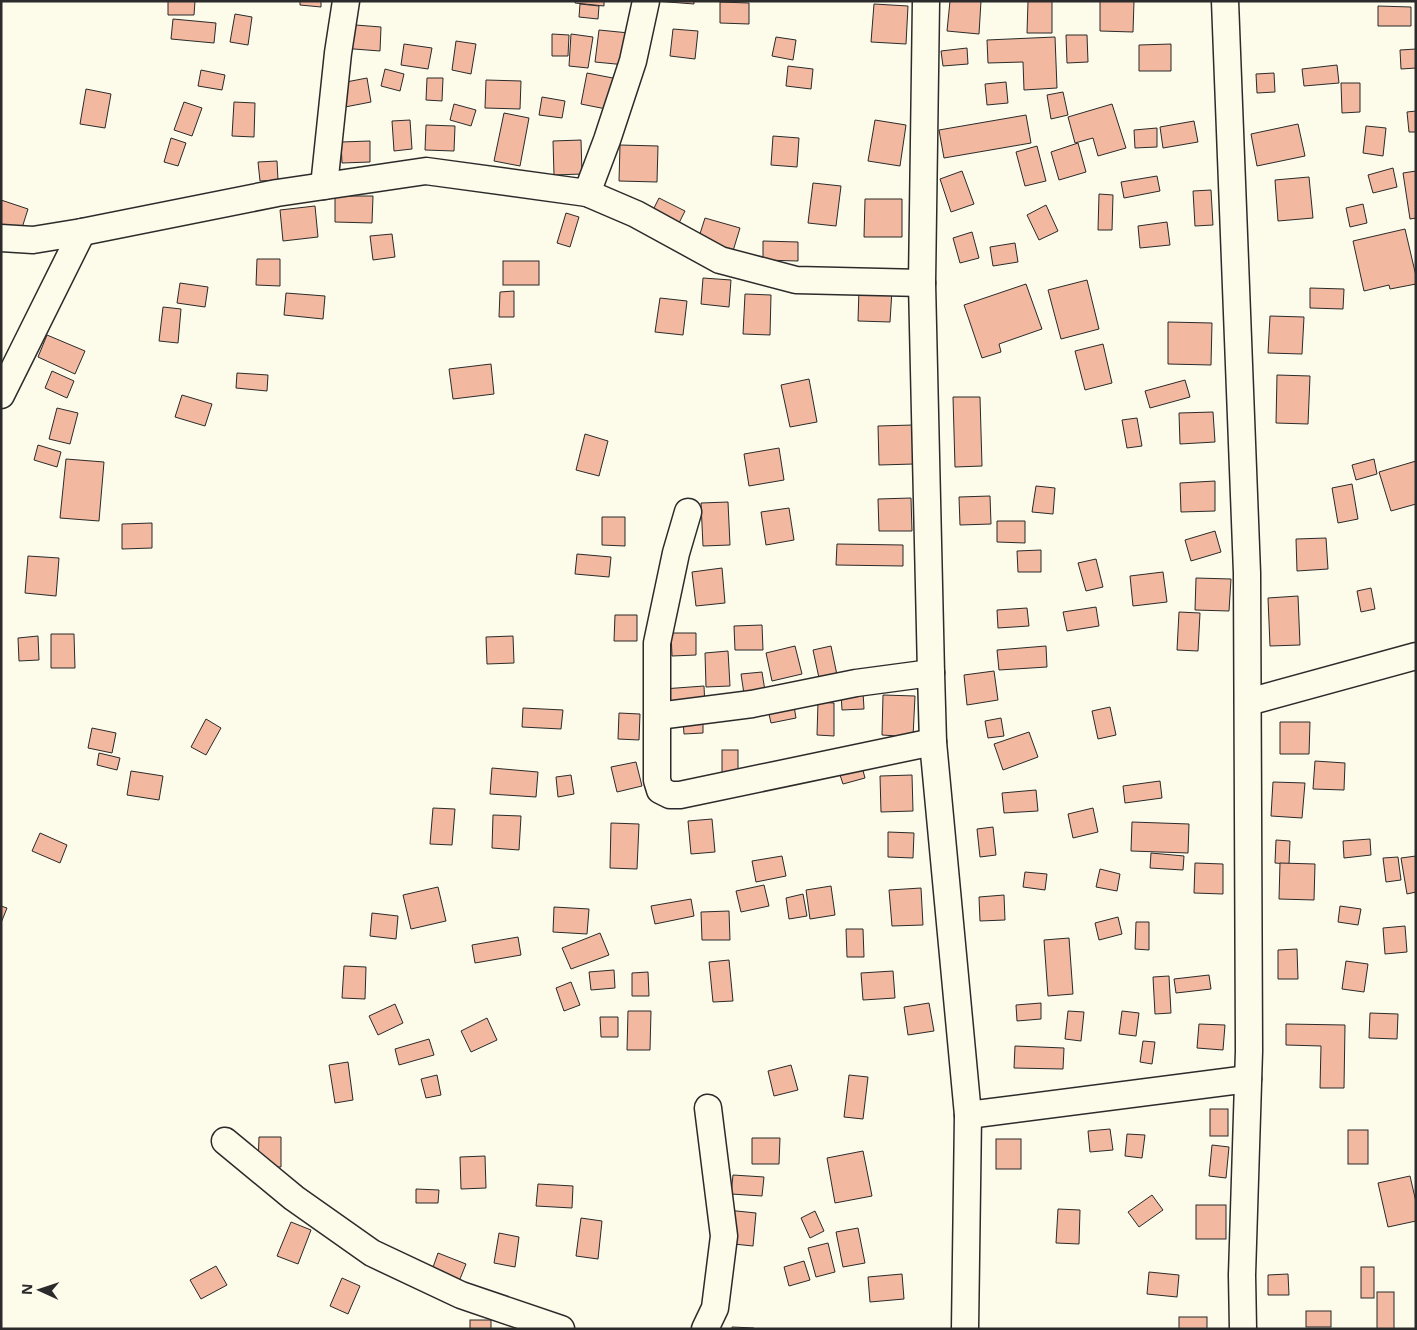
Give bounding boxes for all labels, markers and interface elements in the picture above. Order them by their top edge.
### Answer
north arrow [15,1265,65,1315]
text: N [17,1283,36,1295]

